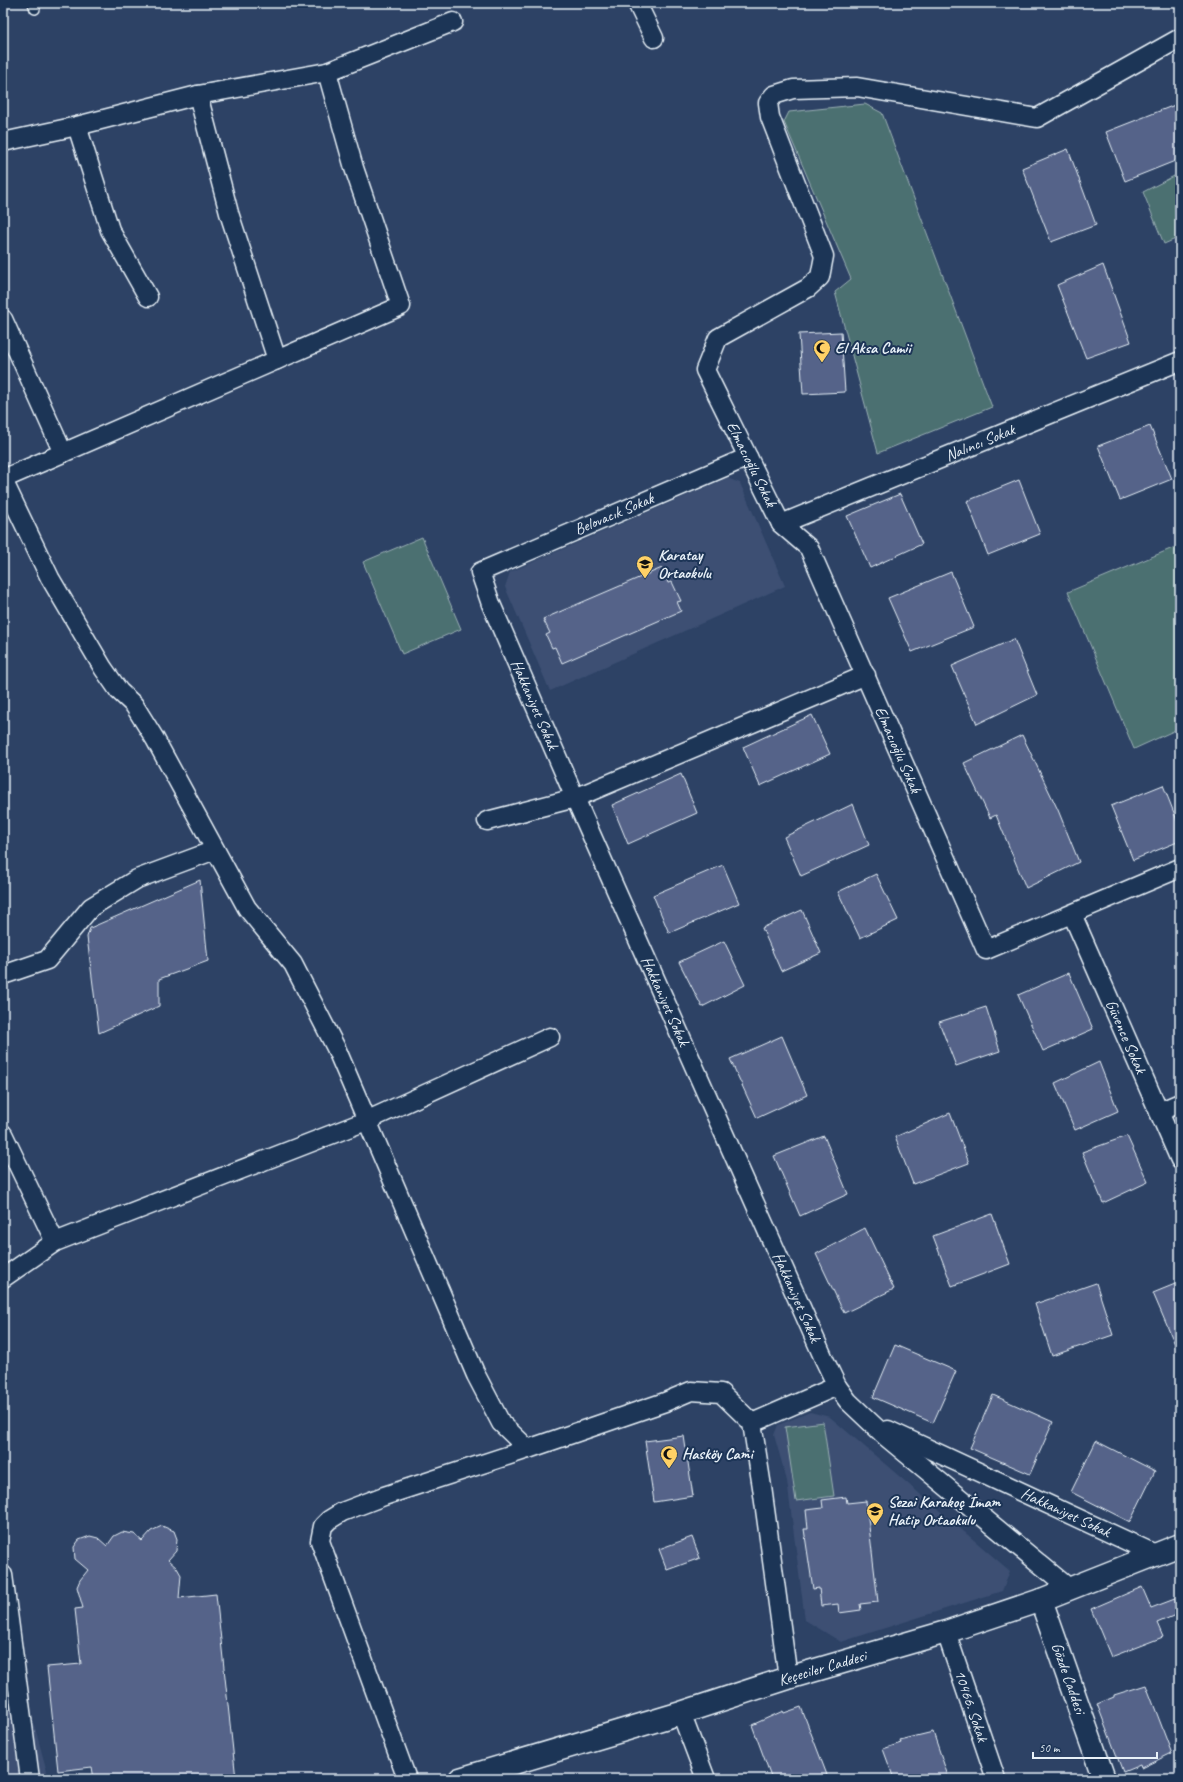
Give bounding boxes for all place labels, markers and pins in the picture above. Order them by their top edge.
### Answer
mosque icon: El Aksa Camii [812,338,832,363]
place label: El Aksa Camii [835,338,912,358]
place label: Karatay Ortaokulu [658,545,712,583]
school or university icon: Karatay Ortaokulu [635,554,655,579]
mosque icon: Hasköy Cami [659,1444,679,1469]
place label: Hasköy Cami [682,1444,754,1464]
place label: Sezai Karakoç İmam Hatip Ortaokulu [888,1492,1002,1530]
school or university icon: Sezai Karakoç İmam Hatip Ortaokulu [865,1501,885,1526]

